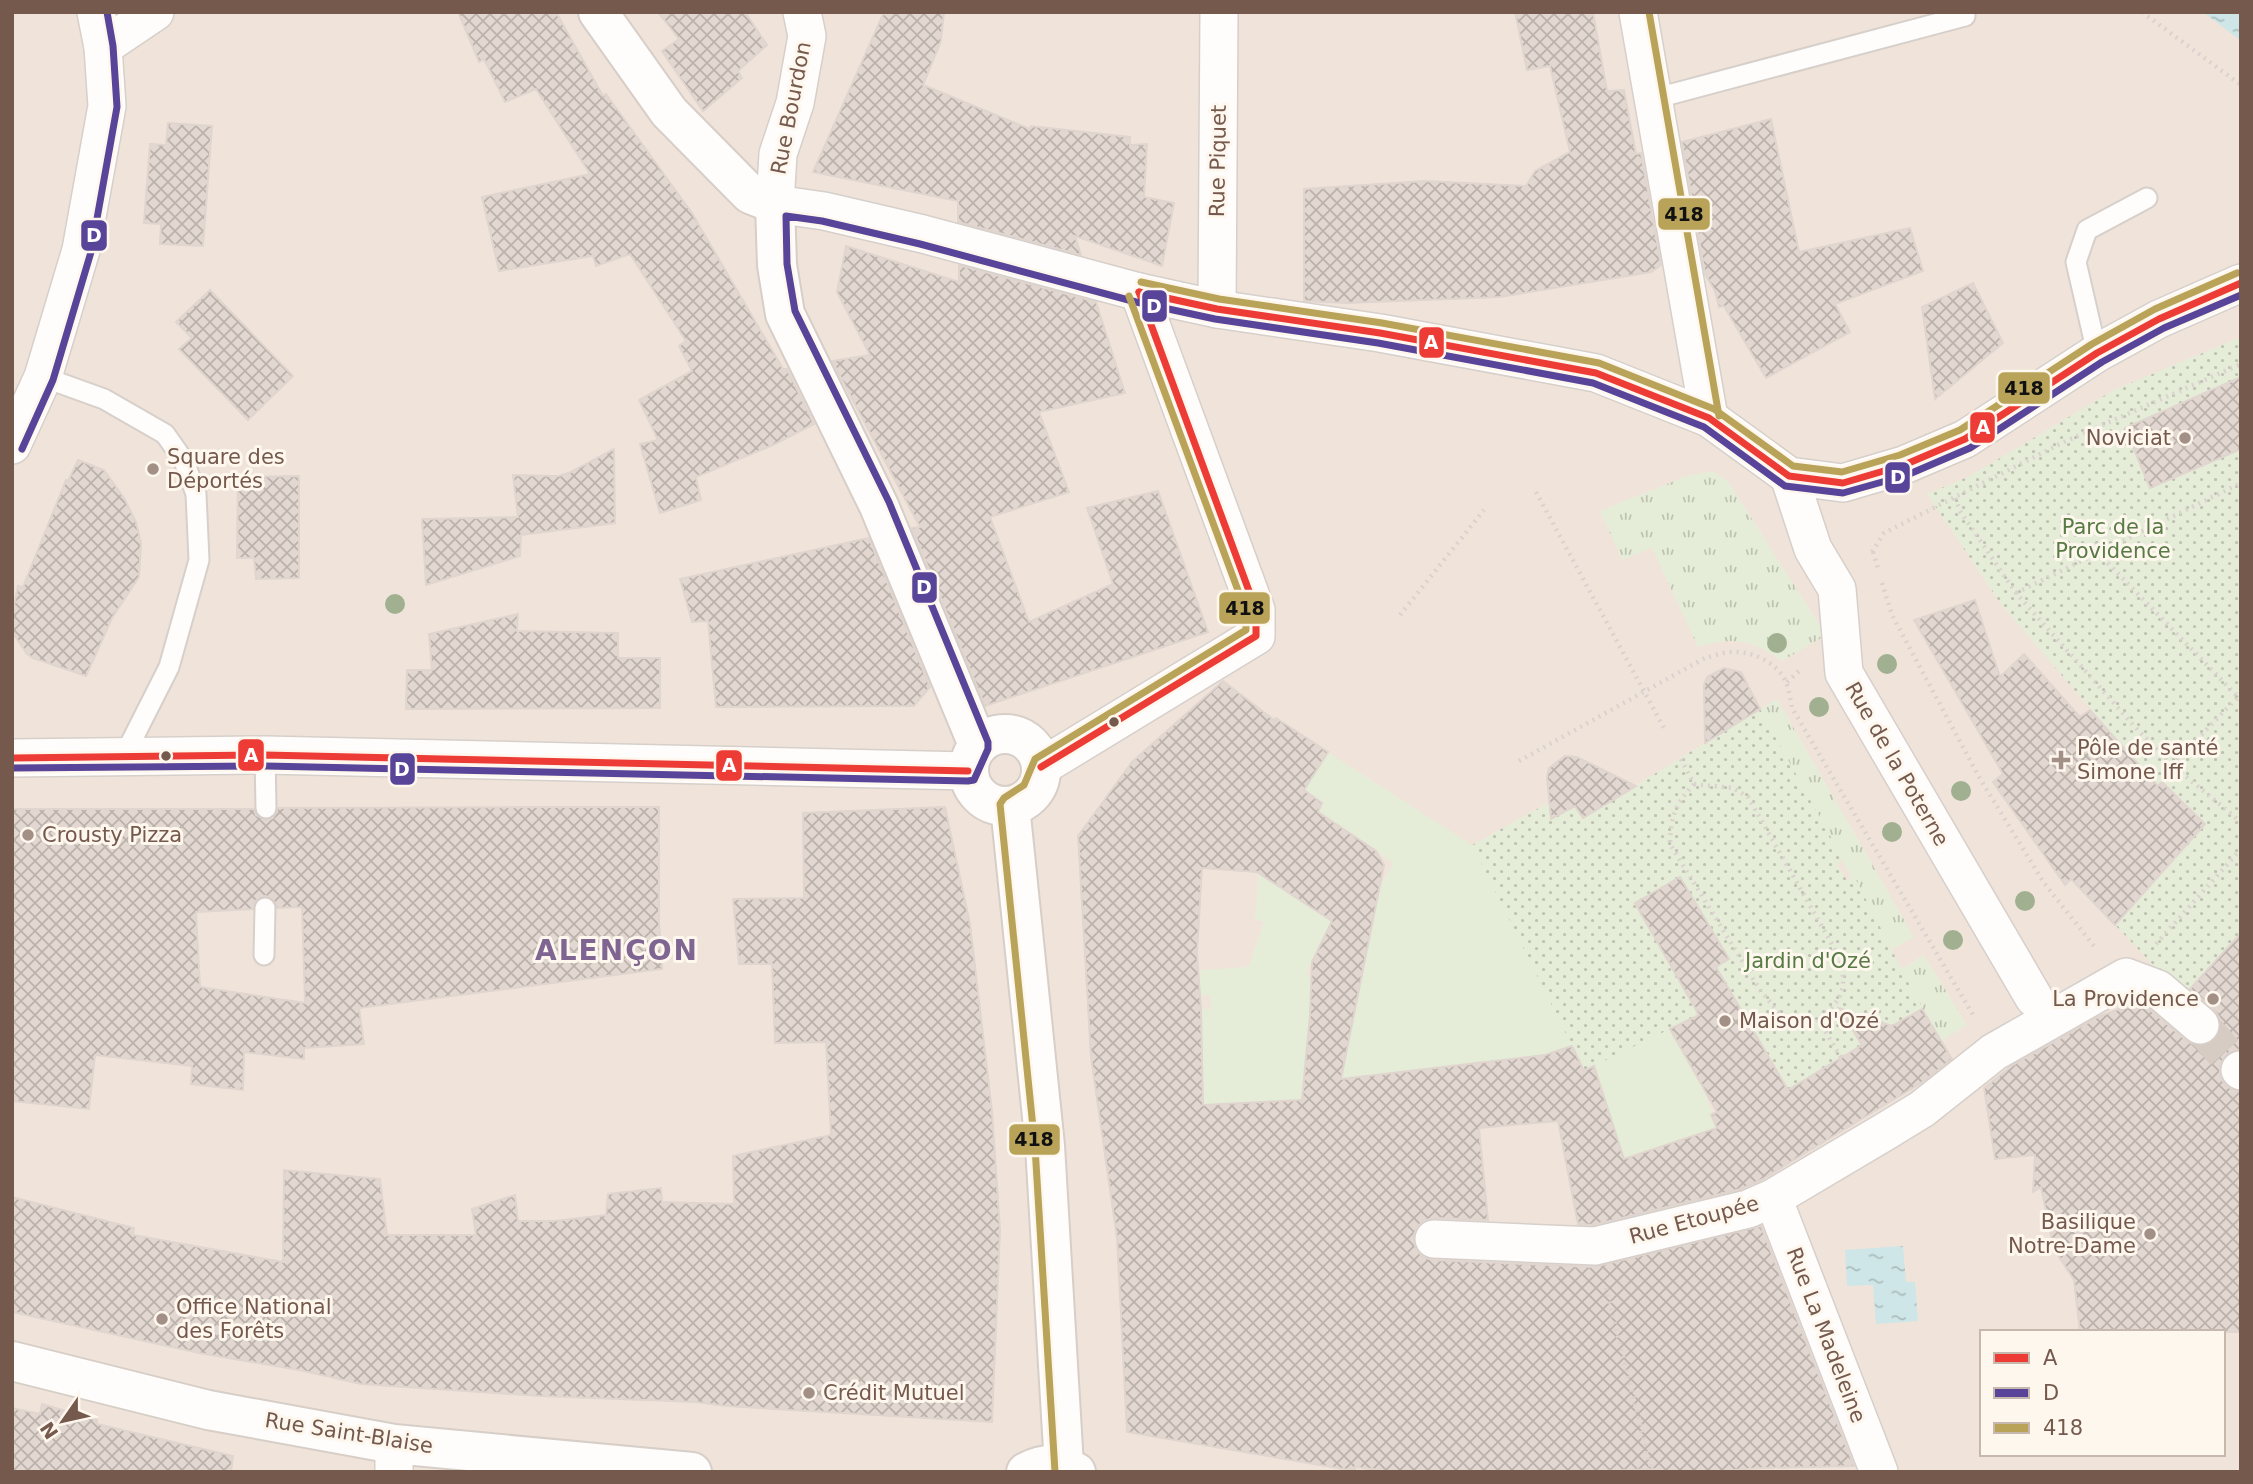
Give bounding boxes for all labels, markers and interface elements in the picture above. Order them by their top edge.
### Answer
street label: Rue Bourdon [766,40,816,176]
street label: Rue Piquet [1205,105,1231,217]
line badge: 418 [1657,197,1711,231]
text: 418 [1664,203,1704,225]
line badge: D [80,219,108,252]
text: D [86,224,102,246]
line badge: D [1141,289,1168,323]
text: D [1146,295,1162,317]
line badge: A [1418,326,1445,359]
text: A [1424,331,1439,353]
line badge: 418 [1997,371,2051,405]
text: 418 [2004,377,2044,399]
line badge: A [1969,411,1996,444]
text: A [1976,416,1991,438]
place label: Noviciat [2086,426,2171,450]
marker: Noviciat [2177,430,2193,446]
place label: Square des Déportés [167,445,285,493]
marker: Square des Déportés [145,461,161,477]
line badge: D [1884,461,1911,494]
text: D [1890,466,1906,488]
park label: Parc de la Providence [2055,515,2171,563]
line badge: D [911,571,938,604]
text: D [916,576,932,598]
line badge: 418 [1218,591,1271,625]
text: 418 [1225,597,1265,619]
street label: Rue de la Poterne [1840,678,1954,850]
unlabelled marker [1107,715,1121,729]
place label: Pôle de santé Simone Iff [2077,736,2218,784]
line badge: A [237,738,265,772]
text: A [244,744,259,766]
unlabelled marker [159,749,173,763]
line badge: A [715,749,743,782]
marker: Pôle de santé Simone Iff [2051,750,2071,770]
line badge: D [389,752,416,786]
text: A [722,754,737,776]
text: D [394,758,410,780]
place label: Crousty Pizza [42,823,182,847]
marker: Crousty Pizza [20,827,36,843]
district label: ALENÇON [535,934,699,967]
park label: Jardin d'Ozé [1743,949,1871,973]
place label: La Providence [2052,987,2199,1011]
marker: La Providence [2205,991,2221,1007]
place label: Maison d'Ozé [1739,1009,1879,1033]
marker: Maison d'Ozé [1717,1013,1733,1029]
line badge: 418 [1008,1123,1061,1156]
text: 418 [1014,1128,1054,1150]
street label: Rue Etoupée [1626,1191,1762,1249]
place label: Basilique Notre-Dame [2008,1210,2136,1258]
marker: Basilique Notre-Dame [2142,1226,2158,1242]
street label: Rue La Madeleine [1781,1244,1871,1426]
place label: Office National des Forêts [176,1295,331,1343]
marker: Office National des Forêts [154,1311,170,1327]
legend [1980,1330,2225,1456]
text: A [2043,1346,2058,1370]
place label: Crédit Mutuel [823,1381,965,1405]
text: D [2043,1381,2059,1405]
marker: Crédit Mutuel [801,1385,817,1401]
north arrow [28,1386,98,1456]
street label: Rue Saint-Blaise [263,1408,435,1458]
text: 418 [2043,1416,2083,1440]
text: N [35,1418,62,1443]

